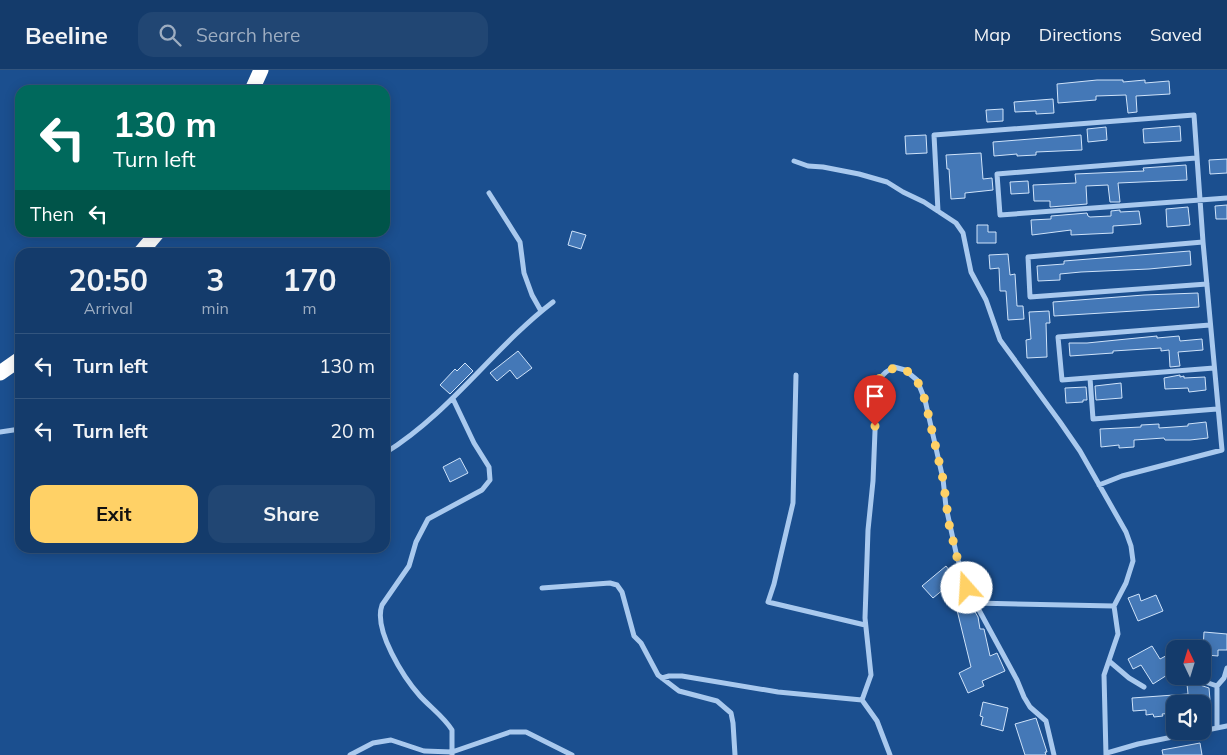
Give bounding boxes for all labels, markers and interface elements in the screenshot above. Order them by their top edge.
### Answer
search box [138,12,488,57]
text: Beeline [25,20,108,50]
icon: search [156,21,184,49]
text: Search here [196,23,300,47]
text: Map [974,23,1011,46]
text: Directions [1039,23,1122,46]
text: Saved [1150,23,1202,46]
text: 130 m [113,102,217,146]
icon: left [30,105,95,170]
text: Turn left [113,145,196,173]
icon: left [84,200,112,228]
text: Then [30,202,74,226]
text: 20:50 [69,261,148,299]
text: 3 [206,261,224,299]
text: 170 [282,261,336,299]
text: Arrival [84,298,133,318]
text: min [202,298,229,318]
text: m [302,298,316,318]
icon: left [30,352,58,380]
text: Turn left [73,354,148,378]
text: 130 m [319,354,375,378]
pin [854,375,896,426]
icon: arrive [861,382,889,410]
icon: left [30,417,58,445]
text: Turn left [73,419,148,443]
text: 20 m [331,419,375,443]
button: Exit [30,485,198,543]
button: Share [208,485,375,543]
position arrow [940,561,992,613]
north arrow [1166,640,1211,685]
map controls [1166,640,1211,740]
button: sound [1166,695,1211,740]

